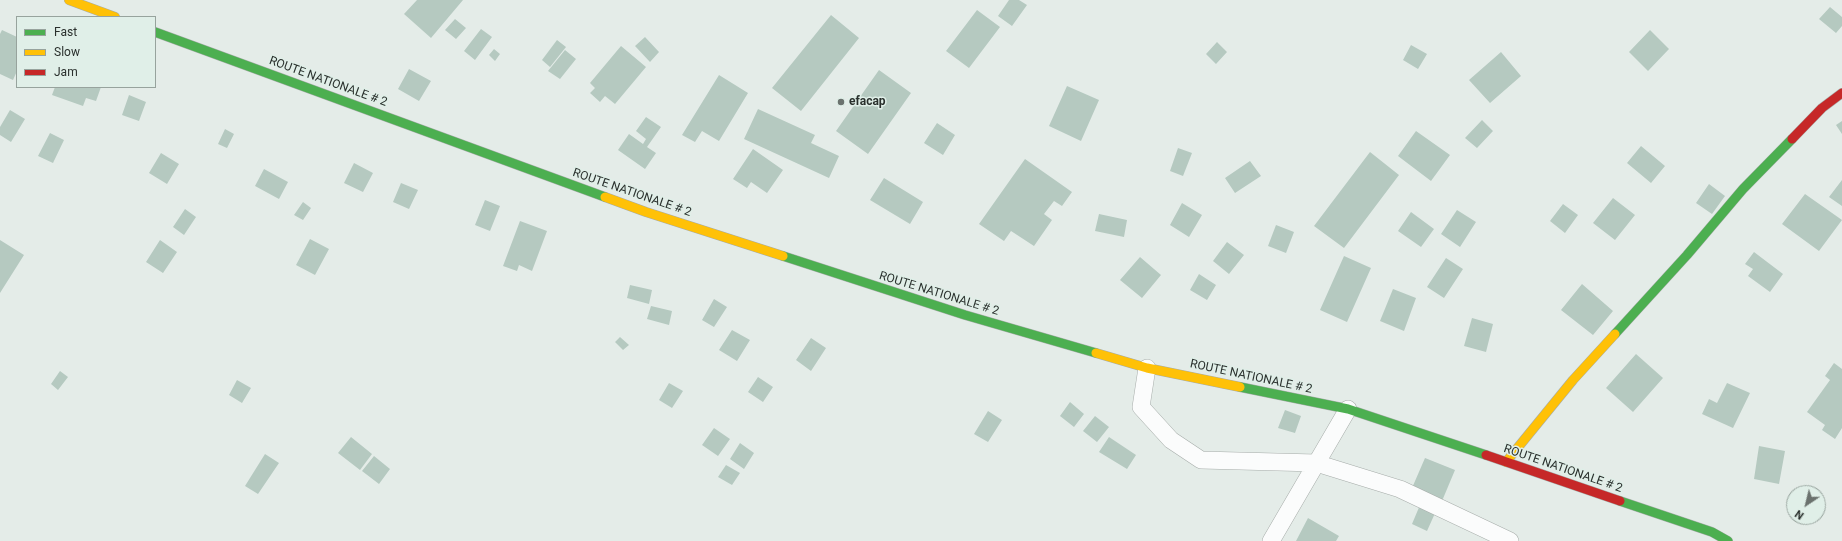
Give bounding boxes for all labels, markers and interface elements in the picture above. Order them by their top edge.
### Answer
legend [16,16,156,88]
text: Fast [54,25,77,39]
text: Slow [54,45,80,59]
street label: ROUTE NATIONALE # 2 [267,54,389,110]
text: Jam [54,65,78,79]
place label: efacap [849,95,886,109]
marker: efacap [836,97,846,107]
street label: ROUTE NATIONALE # 2 [571,166,693,220]
street label: ROUTE NATIONALE # 2 [877,269,1001,319]
street label: ROUTE NATIONALE # 2 [1189,357,1313,397]
street label: ROUTE NATIONALE # 2 [1502,442,1624,496]
north arrow [1786,485,1826,525]
text: N [1793,507,1806,522]

